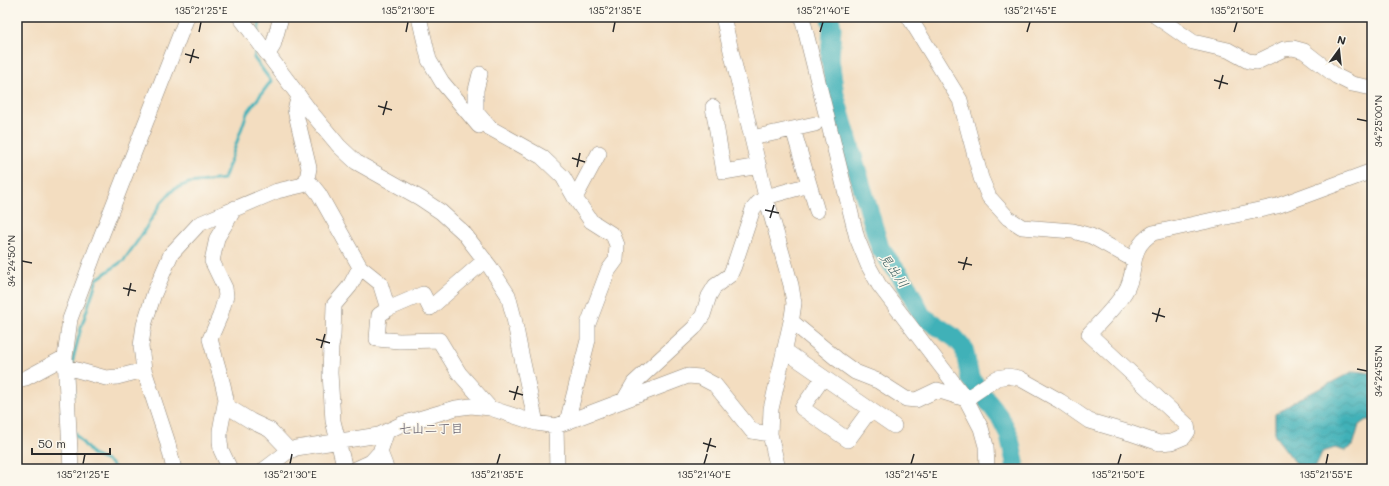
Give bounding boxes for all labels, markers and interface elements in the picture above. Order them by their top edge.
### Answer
text: 135°21'25"E [175,3,228,17]
text: 135°21'30"E [381,3,435,17]
text: 135°21'35"E [588,3,642,17]
text: 135°21'40"E [796,3,850,17]
text: 135°21'45"E [1003,3,1057,17]
text: 135°21'50"E [1210,3,1264,17]
north arrow [1319,30,1359,70]
text: N [1336,32,1348,48]
text: 34°25'00"N [1371,95,1385,147]
text: 34°24'50"N [4,235,18,287]
water label: 見出川 [877,249,913,291]
text: 34°24'55"N [1371,345,1385,397]
district label: 七山二丁目 [398,419,464,436]
scale bar [32,430,110,456]
text: 50 m [38,435,66,451]
text: 135°21'25"E [57,467,110,481]
text: 135°21'30"E [263,467,317,481]
text: 135°21'35"E [470,467,524,481]
text: 135°21'40"E [677,467,731,481]
text: 135°21'45"E [884,467,938,481]
text: 135°21'50"E [1091,467,1145,481]
text: 135°21'55"E [1299,467,1353,481]

